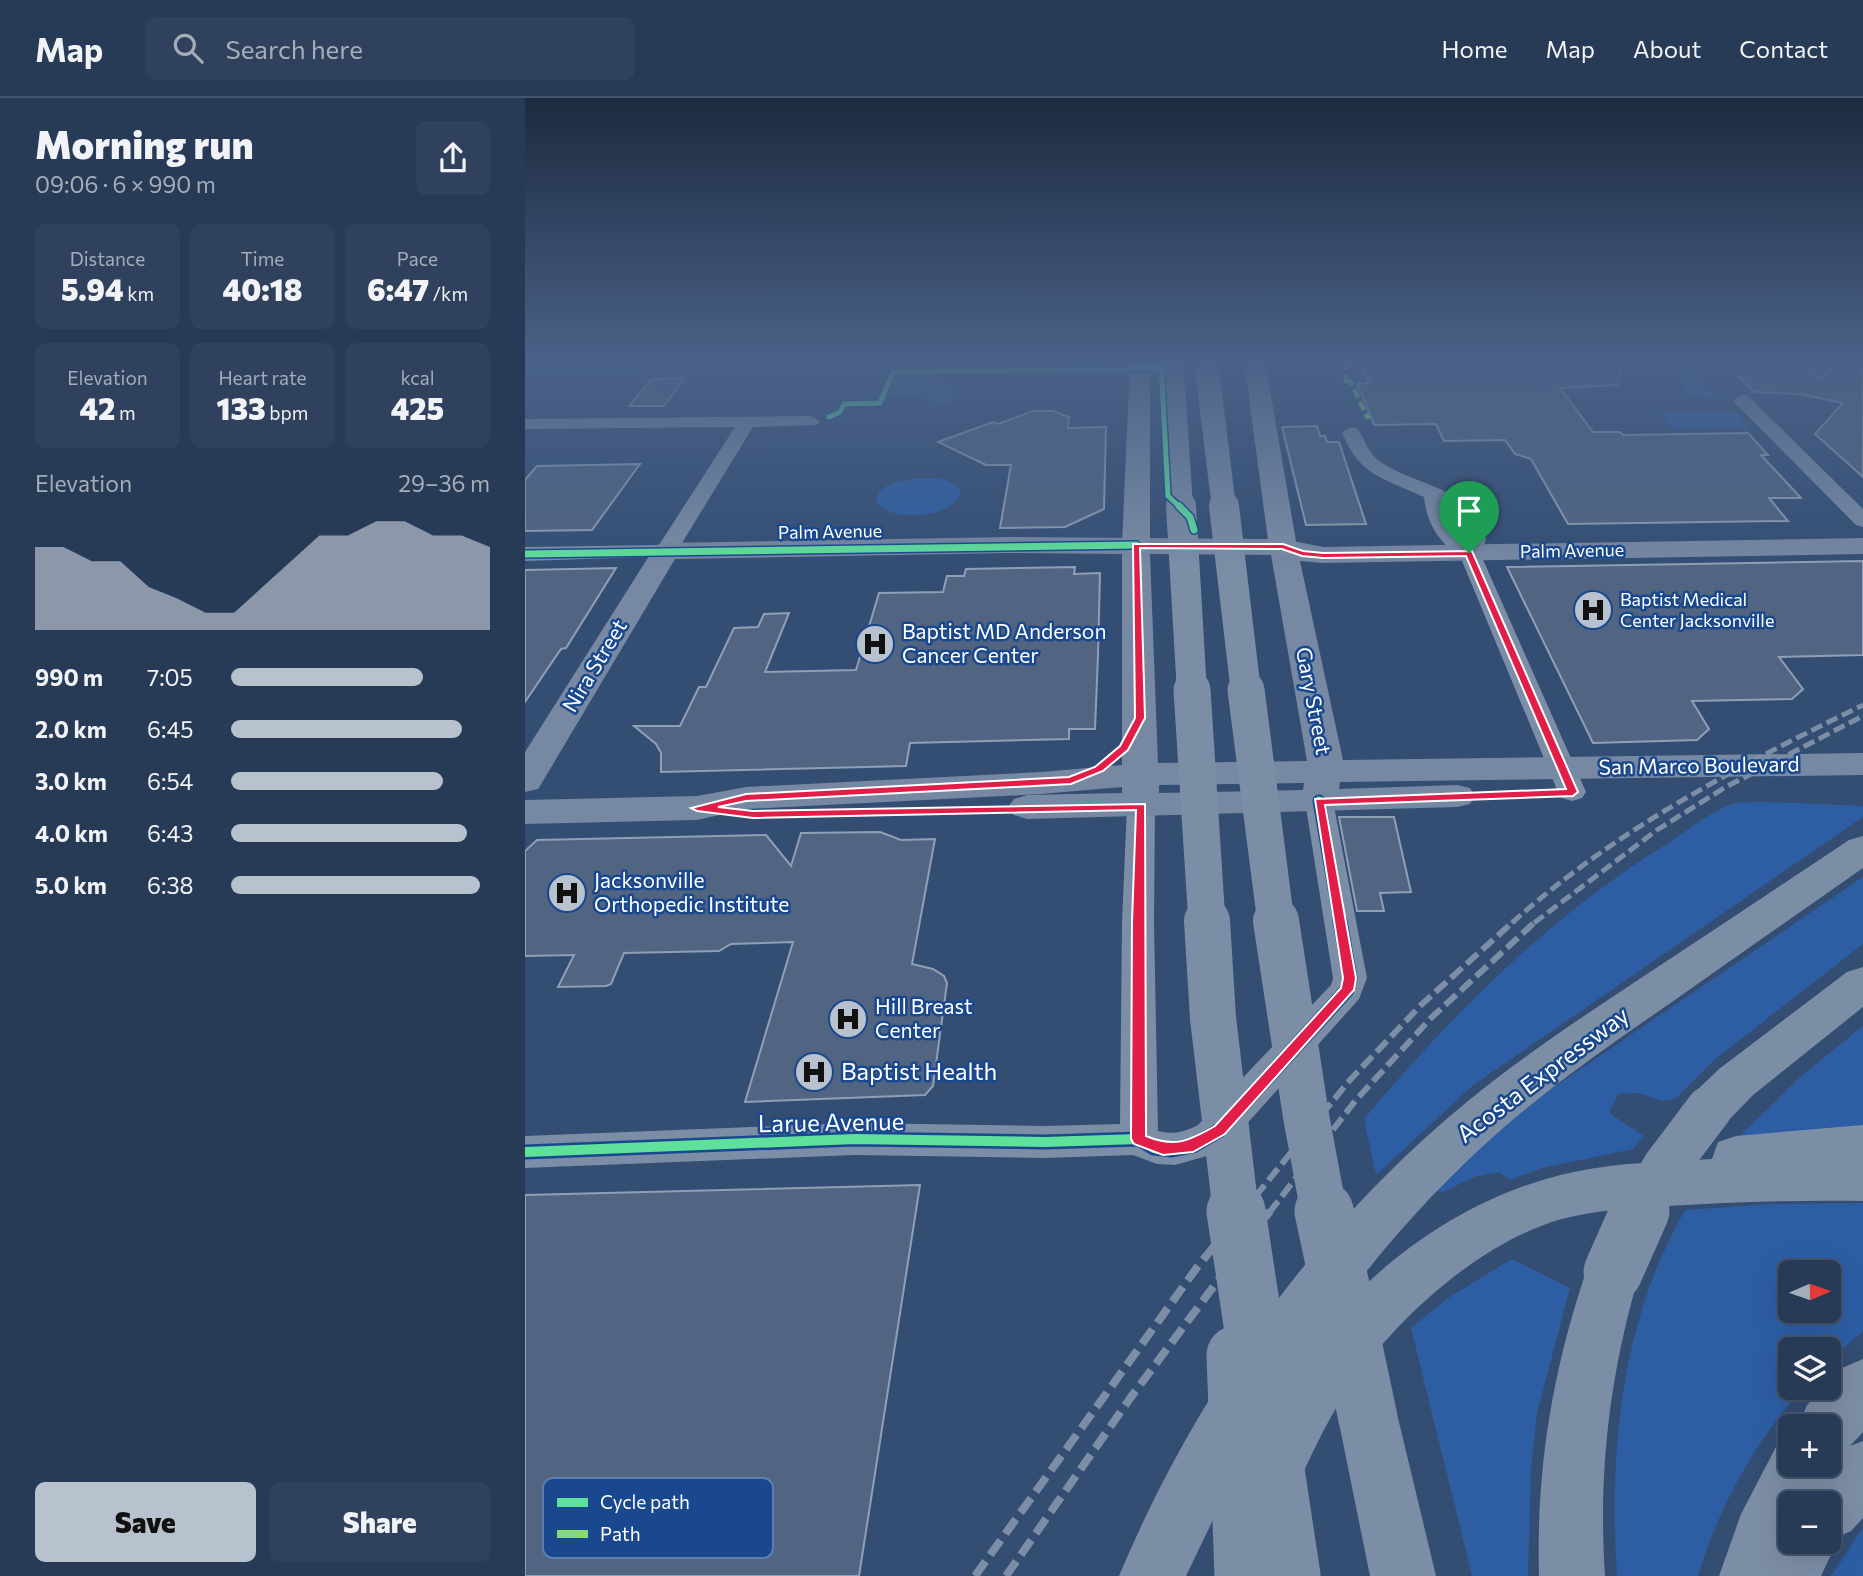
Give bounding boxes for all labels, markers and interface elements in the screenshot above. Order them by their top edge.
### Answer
search box [145,17,635,80]
text: Map [35,28,103,69]
icon: search [169,29,207,67]
text: Search here [225,33,363,64]
text: Home [1442,34,1508,63]
text: Map [1546,34,1595,63]
text: About [1633,34,1701,63]
text: Contact [1739,34,1828,63]
text: Morning run [35,120,254,167]
button: share [416,121,490,195]
text: 09:06 · 6 × 990 m [35,170,216,198]
text: Distance [70,247,145,270]
text: Time [241,247,284,270]
text: Pace [397,247,438,270]
text: 5.94 [61,270,124,307]
text: 40:18 [223,270,302,307]
text: 6:47 [367,270,429,307]
text: km [124,282,154,305]
text: /km [429,282,468,305]
text: Elevation [67,366,148,389]
text: Heart rate [218,366,307,389]
text: kcal [400,366,435,389]
text: 42 [79,389,115,426]
text: 133 [217,389,266,426]
text: 425 [391,389,444,426]
text: m [115,401,136,424]
text: bpm [266,401,308,424]
text: Elevation [35,469,132,497]
text: 29–36 m [398,469,490,497]
pin [1439,481,1499,553]
icon: arrive [1450,492,1488,530]
street label: Palm Avenue [778,519,882,543]
street label: Palm Avenue [1520,538,1624,562]
place label: Baptist Medical Center Jacksonville [1620,588,1774,631]
hospital icon: Baptist Medical Center Jacksonville [1572,589,1614,631]
street label: Nira Street [556,614,631,716]
place label: Baptist MD Anderson Cancer Center [902,618,1106,667]
hospital icon: Baptist MD Anderson Cancer Center [854,623,896,665]
street label: Gary Street [1292,645,1337,757]
text: 990 m [35,663,103,691]
text: 7:05 [147,663,193,691]
text: 2.0 km [35,715,107,743]
text: 6:45 [147,715,193,743]
street label: San Marco Boulevard [1598,750,1800,779]
text: 3.0 km [35,767,107,795]
text: 6:54 [147,767,193,795]
text: 4.0 km [35,819,108,847]
text: 6:43 [147,819,193,847]
place label: Jacksonville Orthopedic Institute [594,867,789,916]
text: 5.0 km [35,871,107,899]
text: 6:38 [147,871,193,899]
hospital icon: Jacksonville Orthopedic Institute [546,872,588,914]
place label: Hill Breast Center [875,993,973,1042]
hospital icon: Hill Breast Center [827,998,869,1040]
street label: Acosta Expressway [1450,1000,1634,1148]
hospital icon: Baptist Health [793,1051,835,1093]
place label: Baptist Health [841,1056,997,1085]
street label: Larue Avenue [757,1106,904,1137]
north arrow [1778,1260,1841,1323]
map controls [1778,1260,1841,1554]
button: layers [1778,1337,1841,1400]
button: + [1778,1414,1841,1477]
legend [543,1478,773,1558]
button: Save [35,1482,256,1562]
button: Share [270,1482,490,1562]
text: Cycle path [600,1490,690,1513]
button: − [1778,1491,1841,1554]
text: Path [600,1522,641,1545]

